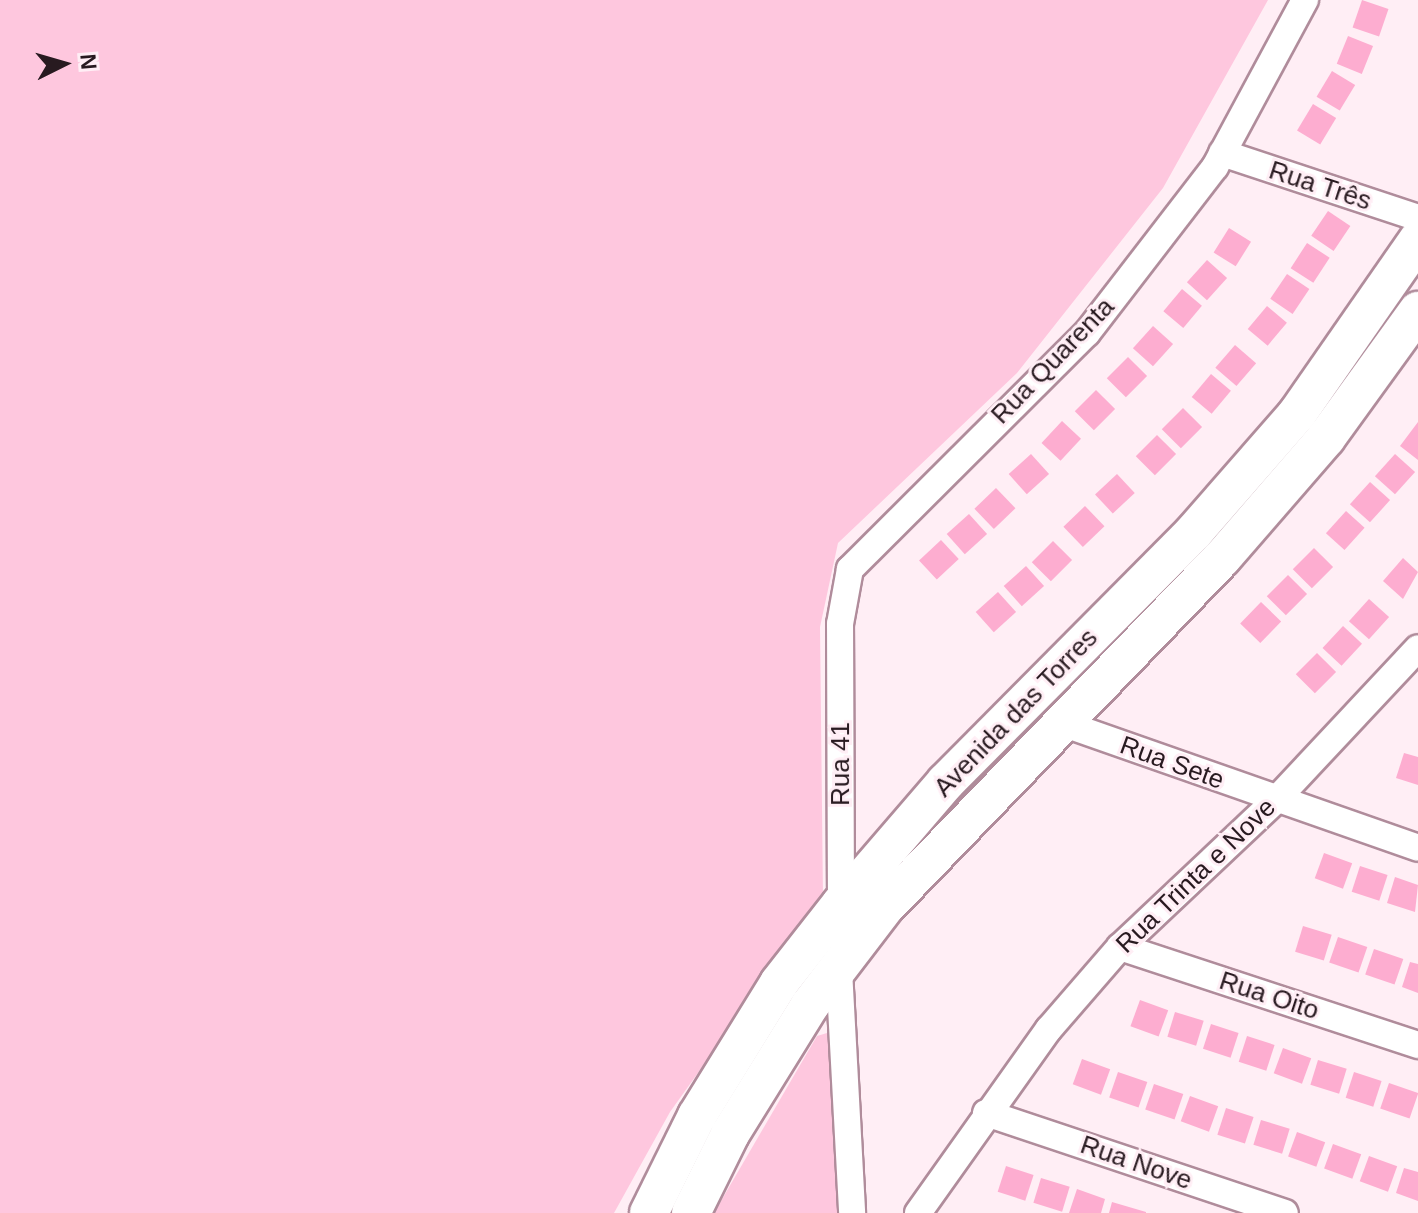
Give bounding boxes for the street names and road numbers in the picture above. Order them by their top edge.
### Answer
street label: Rua Três [1265,155,1375,217]
street label: Rua Quarenta [985,291,1121,431]
street label: Avenida das Torres [928,622,1104,804]
street label: Rua 41 [825,722,857,806]
street label: Rua Sete [1116,730,1228,796]
street label: Rua Trinta e Nove [1110,792,1282,960]
street label: Rua Oito [1215,965,1323,1027]
street label: Rua Nove [1076,1129,1196,1197]

